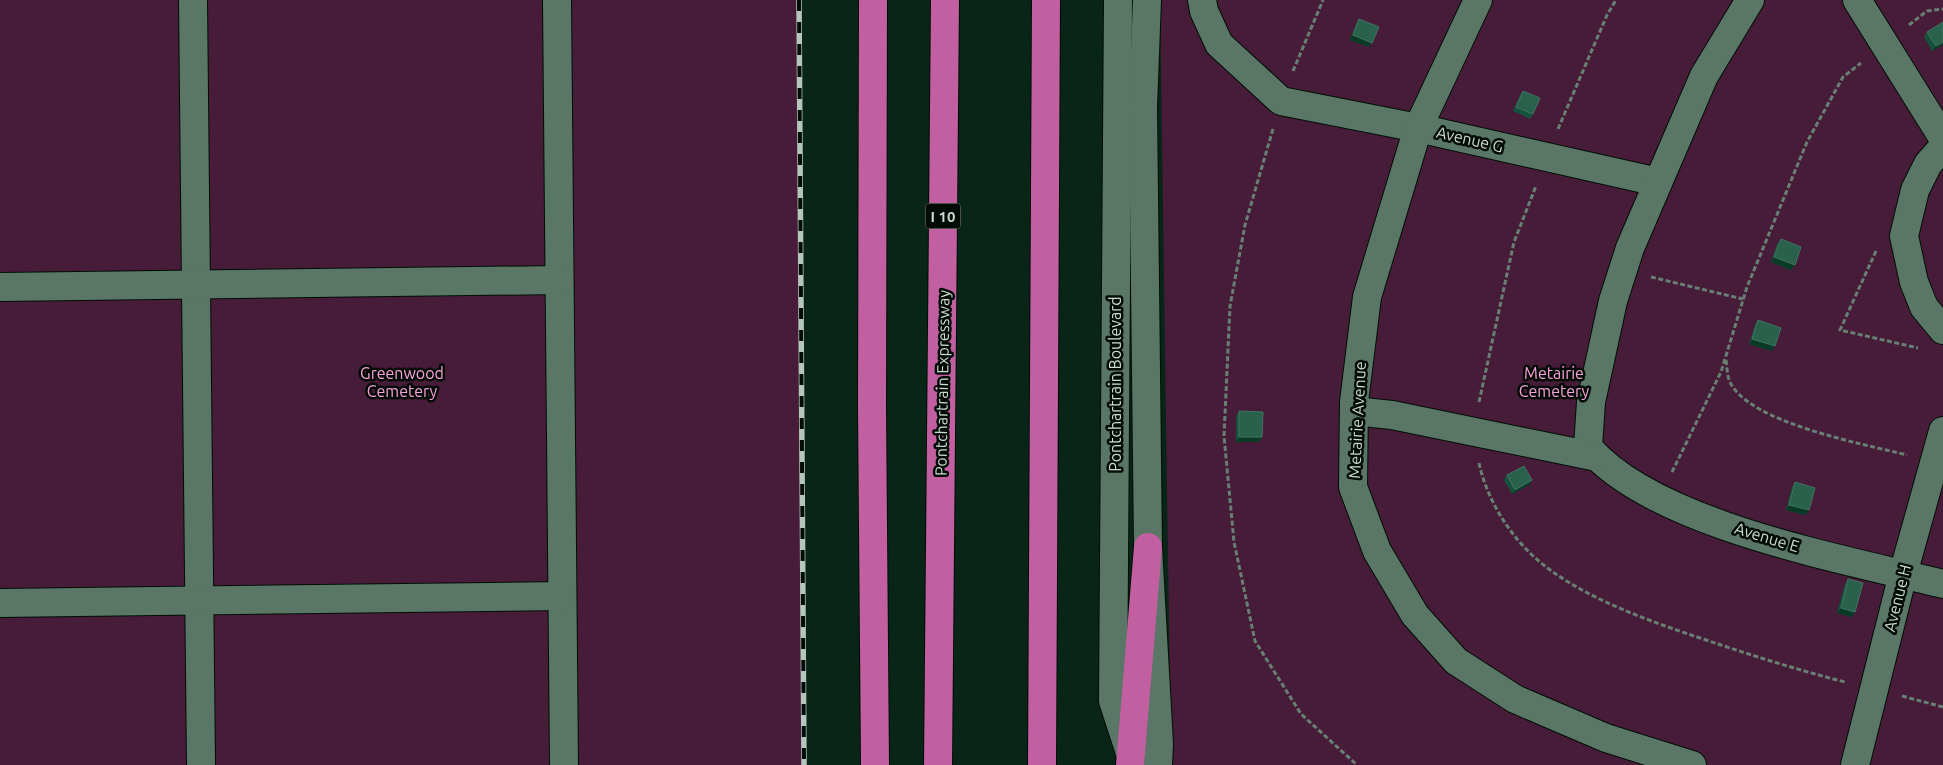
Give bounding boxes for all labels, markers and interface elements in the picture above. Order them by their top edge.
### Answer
street label: Avenue G [1435,123,1505,155]
road number: I 10 [926,204,960,228]
street label: Pontchartrain Expressway [931,290,953,476]
street label: Pontchartrain Boulevard [1106,296,1124,472]
street label: Metairie Avenue [1345,361,1369,479]
park label: Greenwood Cemetery [360,364,444,400]
park label: Metairie Cemetery [1519,364,1590,400]
street label: Avenue E [1733,519,1801,555]
street label: Avenue H [1880,562,1914,634]

